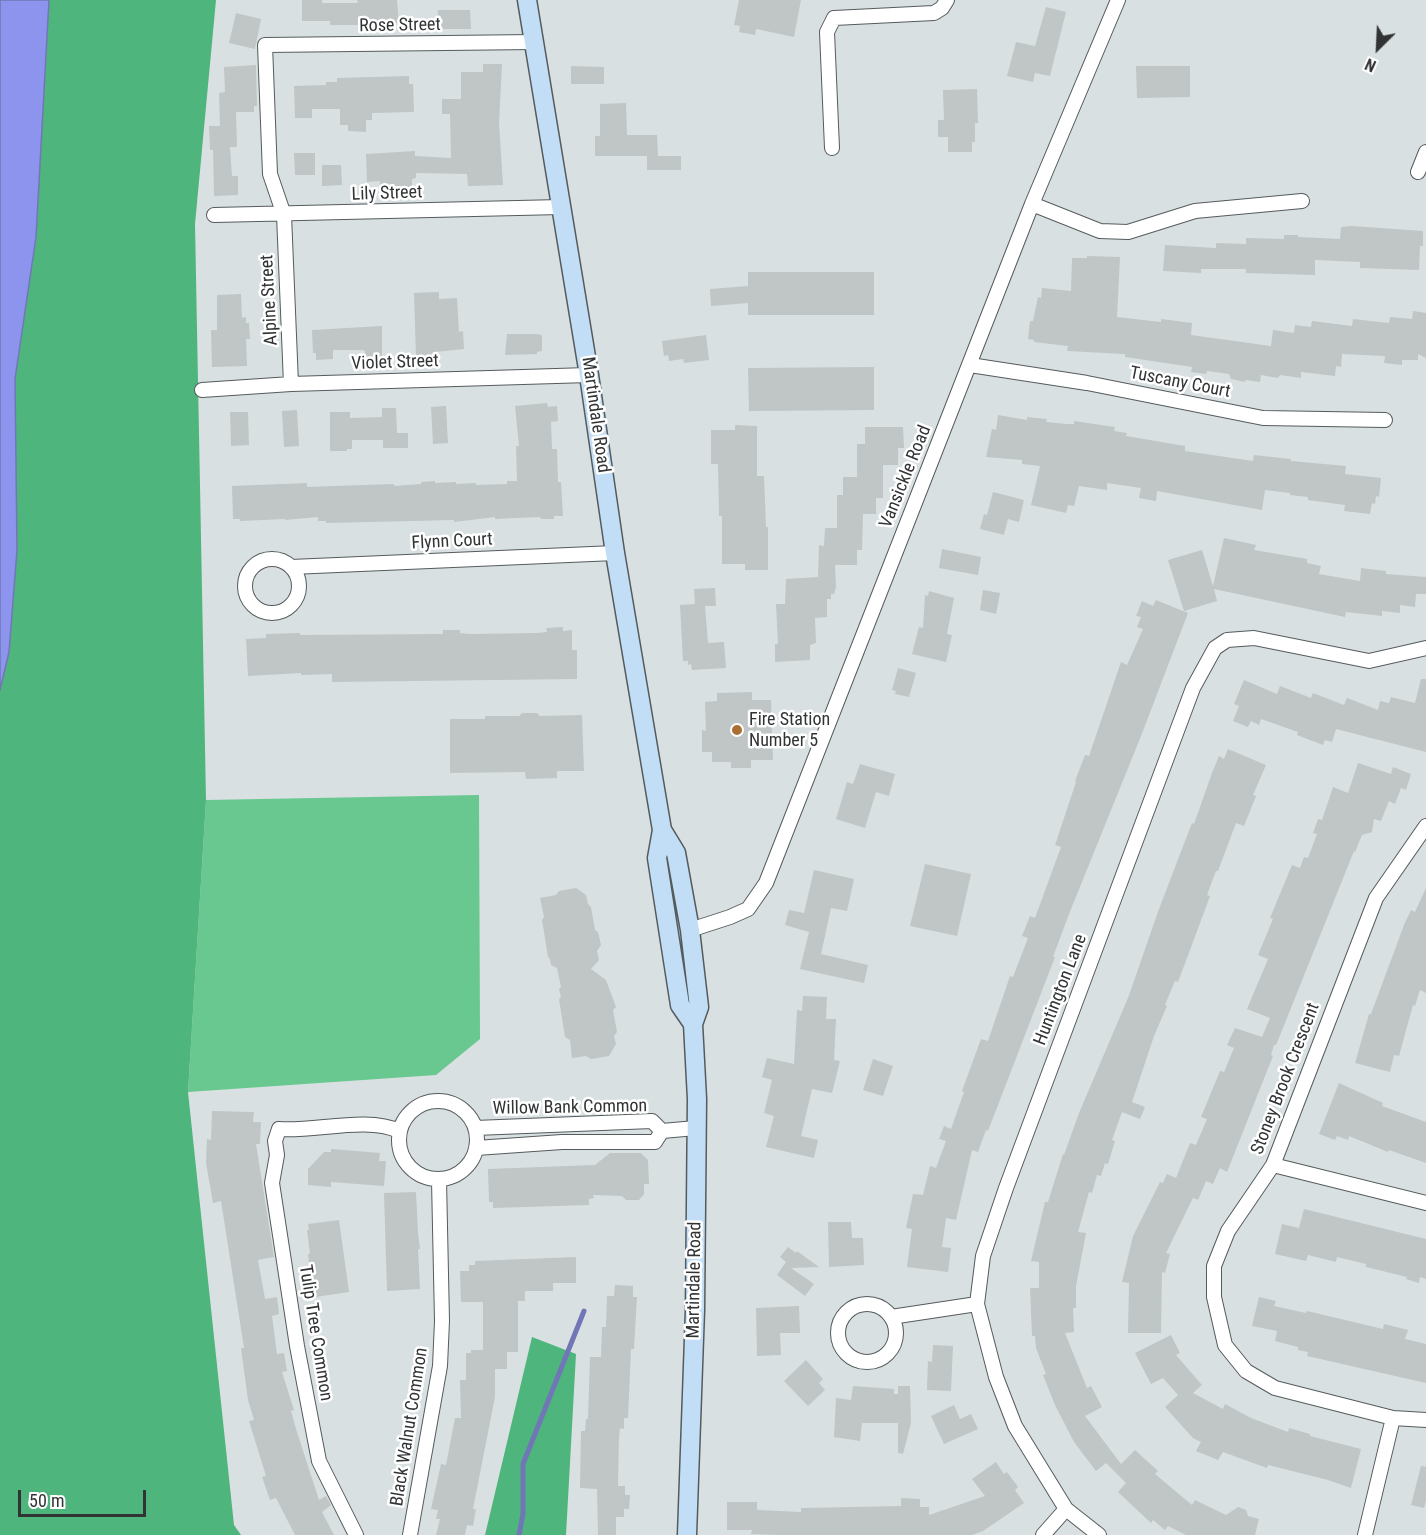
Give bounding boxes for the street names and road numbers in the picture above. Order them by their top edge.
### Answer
street label: Rose Street [359,14,441,38]
street label: Lily Street [351,182,423,206]
street label: Alpine Street [257,254,283,346]
street label: Violet Street [351,351,439,375]
street label: Martindale Road [576,356,614,474]
street label: Tuscany Court [1128,363,1232,403]
street label: Vansickle Road [876,423,936,531]
street label: Flynn Court [411,529,493,555]
street label: Huntington Lane [1030,932,1092,1048]
street label: Stoney Brook Crescent [1247,1000,1325,1158]
street label: Willow Bank Common [493,1096,647,1120]
street label: Martindale Road [683,1221,707,1339]
street label: Tulip Tree Common [294,1263,336,1403]
street label: Black Walnut Common [387,1346,433,1508]

